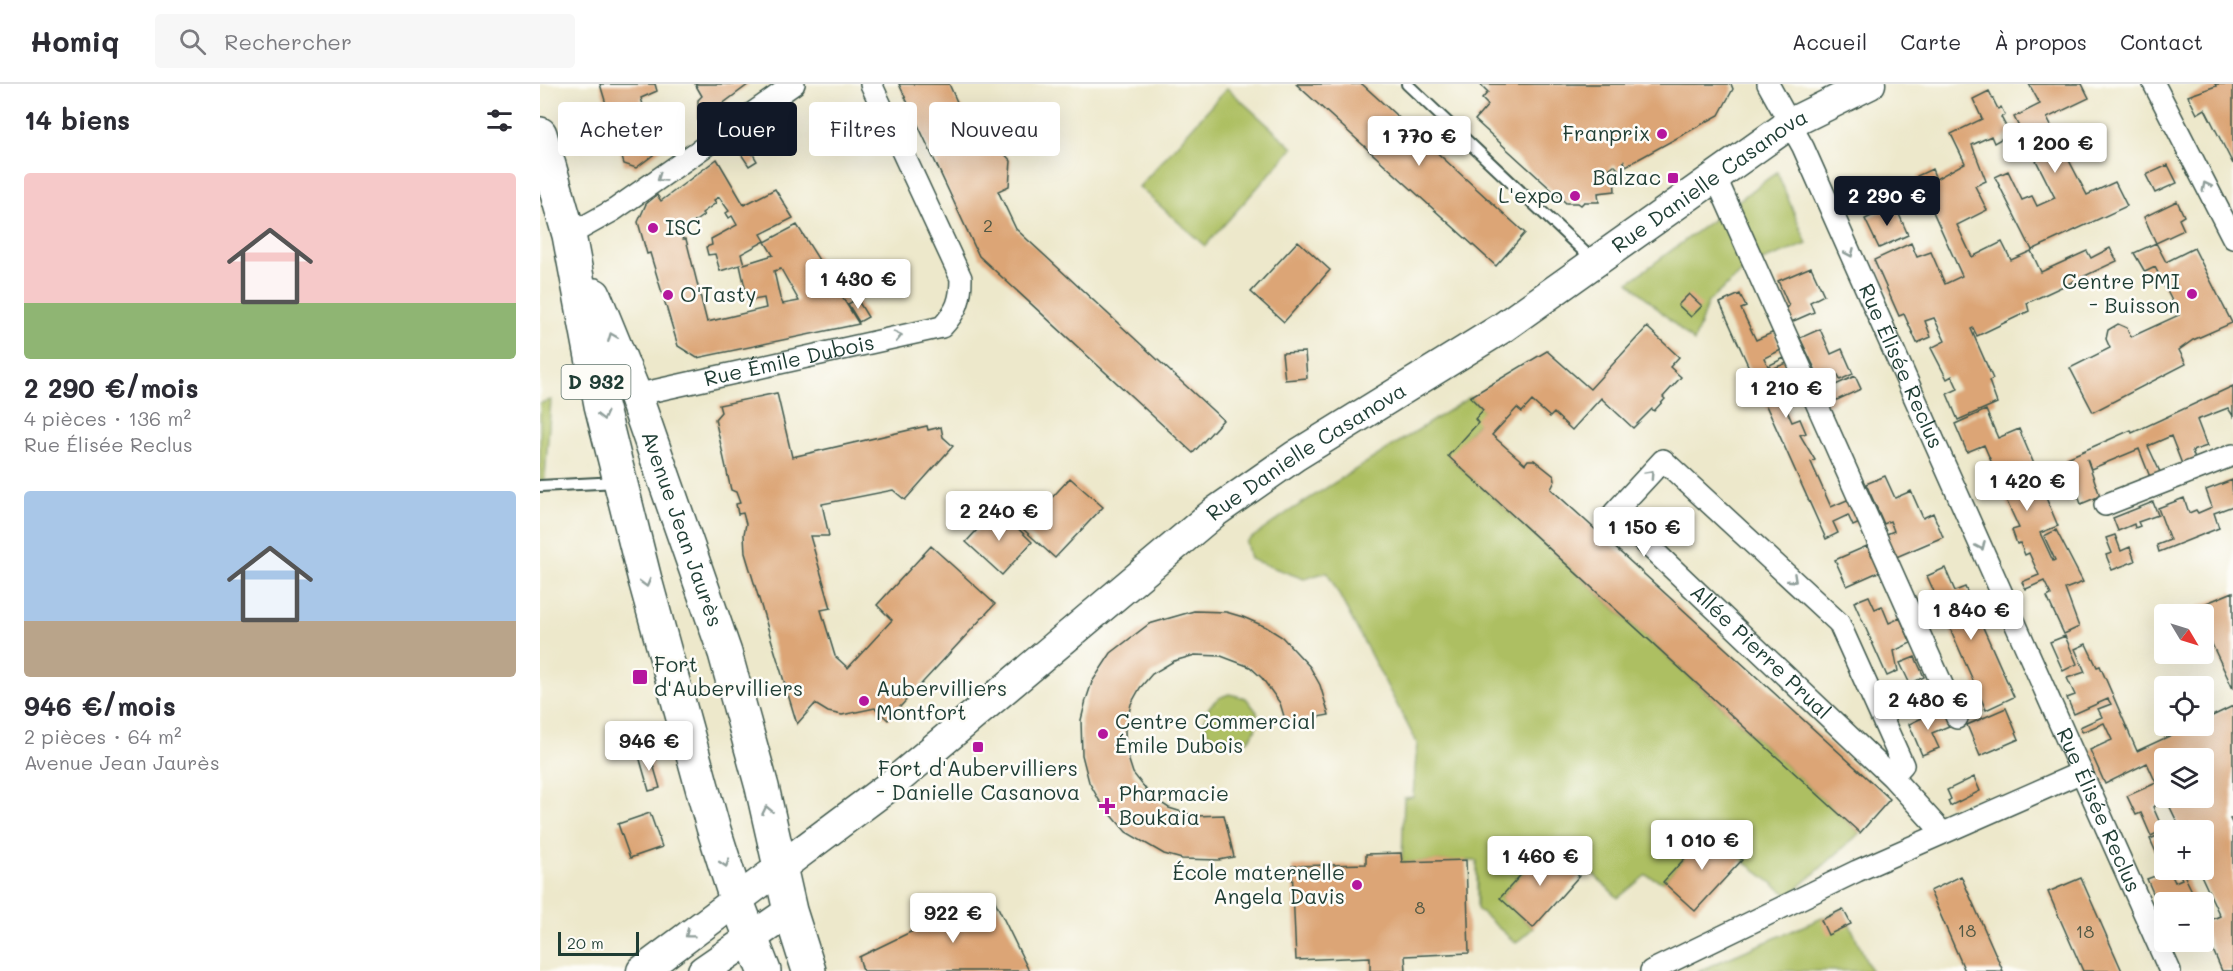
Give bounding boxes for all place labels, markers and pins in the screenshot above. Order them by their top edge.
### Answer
pin: 1 770 € [1364,116,1474,167]
place label: Franprix [1562,119,1650,146]
pin: 1 200 € [2000,123,2110,174]
marker: Franprix [1655,127,1669,141]
place label: Balzac [1592,163,1661,190]
marker: Balzac [1666,171,1680,185]
pin: 2 290 € [1832,176,1942,227]
place label: L'expo [1498,181,1563,208]
marker: L'expo [1568,189,1582,203]
place label: ISC [665,213,701,240]
marker: ISC [646,221,660,235]
pin: 1 430 € [803,259,913,310]
place label: Centre PMI - Buisson [2062,267,2180,318]
place label: O'Tasty [680,280,756,307]
marker: Centre PMI - Buisson [2185,287,2199,301]
marker: O'Tasty [661,288,675,302]
pin: 1 210 € [1731,368,1841,419]
pin: 1 420 € [1972,461,2082,512]
pin: 2 240 € [944,491,1054,542]
pin: 1 150 € [1589,507,1699,558]
pin: 1 840 € [1916,590,2026,641]
place label: Fort d'Aubervilliers [654,650,803,701]
marker: Fort d'Aubervilliers [631,668,649,686]
place label: Aubervilliers Montfort [876,674,1007,725]
pin: 2 480 € [1873,680,1983,731]
marker: Aubervilliers Montfort [857,694,871,708]
place label: Centre Commercial Émile Dubois [1115,707,1316,758]
pin: 946 € [607,721,691,772]
marker: Centre Commercial Émile Dubois [1096,727,1110,741]
marker: Fort d'Aubervilliers - Danielle Casanova [971,740,985,754]
place label: Fort d'Aubervilliers - Danielle Casanova [876,754,1080,805]
place label: Pharmacie Boukaia [1119,779,1229,830]
marker: Pharmacie Boukaia [1100,799,1114,813]
pin: 1 010 € [1647,820,1757,871]
pin: 1 460 € [1485,836,1595,887]
place label: École maternelle Angela Davis [1172,858,1345,909]
marker: École maternelle Angela Davis [1350,878,1364,892]
pin: 922 € [911,893,995,944]

